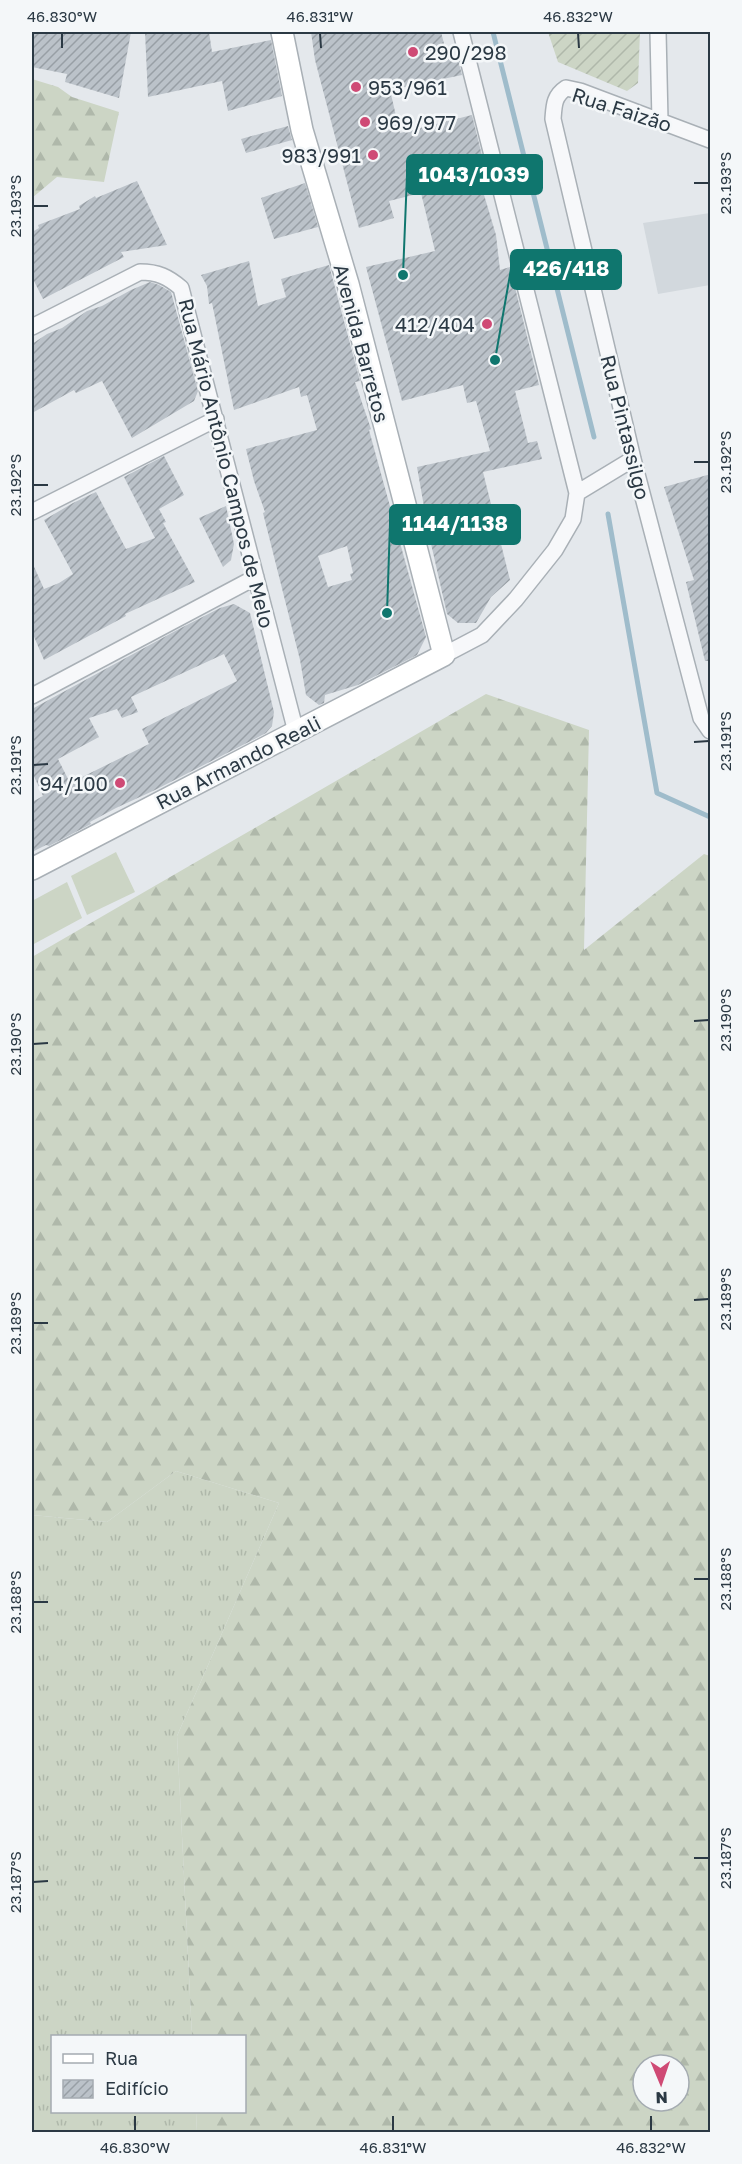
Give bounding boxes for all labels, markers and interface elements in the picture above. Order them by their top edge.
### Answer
text: 46.830°W [27,7,97,25]
text: 46.831°W [287,7,353,25]
text: 46.832°W [543,7,613,25]
place label: 290/298 [425,40,507,64]
marker: 290/298 [406,45,420,59]
place label: 953/961 [368,75,447,99]
marker: 953/961 [349,80,363,94]
street label: Rua Faizão [569,82,675,136]
place label: 969/977 [377,110,456,134]
marker: 969/977 [358,115,372,129]
place label: 983/991 [282,143,361,167]
marker: 983/991 [366,148,380,162]
text: 23.193°S [716,152,734,214]
callout: 1043/1039 [407,155,542,194]
text: 1043/1039 [418,161,530,187]
text: 23.193°S [6,175,24,237]
callout: 426/418 [511,250,621,289]
text: 426/418 [523,255,609,281]
street label: Avenida Barretos [329,261,395,425]
street label: Rua Mário Antônio Campos de Melo [174,296,280,630]
place label: 412/404 [395,312,475,336]
marker: 412/404 [480,317,494,331]
street label: Rua Pintassilgo [596,352,656,502]
text: 23.192°S [716,431,734,493]
text: 23.192°S [6,454,24,516]
callout: 1144/1138 [390,505,520,544]
text: 1144/1138 [402,510,508,536]
street label: Rua Armando Reali [152,710,324,814]
text: 23.191°S [716,711,734,771]
text: 23.191°S [6,735,24,795]
place label: 94/100 [40,771,108,795]
marker: 94/100 [113,776,127,790]
text: 23.190°S [716,988,734,1052]
text: 23.190°S [6,1012,24,1076]
text: 23.189°S [716,1268,734,1330]
text: 23.189°S [6,1292,24,1354]
text: 23.188°S [716,1547,734,1611]
text: 23.188°S [6,1570,24,1634]
text: 23.187°S [716,1827,734,1889]
text: 23.187°S [6,1851,24,1913]
legend [51,2035,246,2113]
text: Rua [105,2047,138,2069]
north arrow [631,2053,691,2113]
text: Edifício [105,2077,169,2099]
text: N [655,2088,668,2108]
text: 46.830°W [100,2138,170,2156]
text: 46.831°W [360,2138,426,2156]
text: 46.832°W [616,2138,686,2156]

